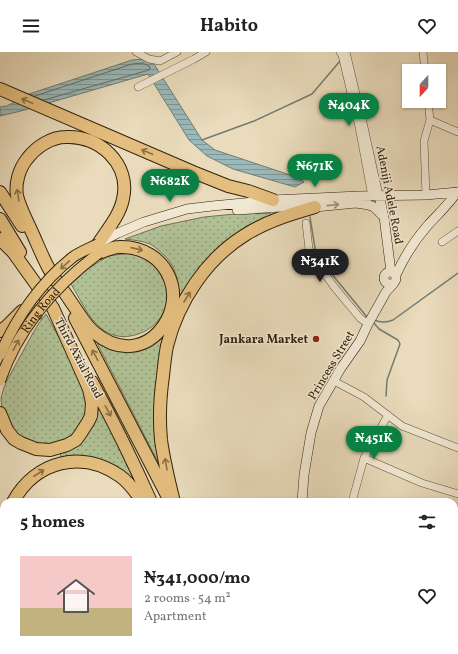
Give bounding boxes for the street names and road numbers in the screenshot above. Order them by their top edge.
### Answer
street label: Adeniji Adele Road [372,144,406,246]
street label: Ring Road [18,284,64,337]
street label: Third Axial Road [50,315,106,402]
street label: Princess Street [305,328,359,403]

